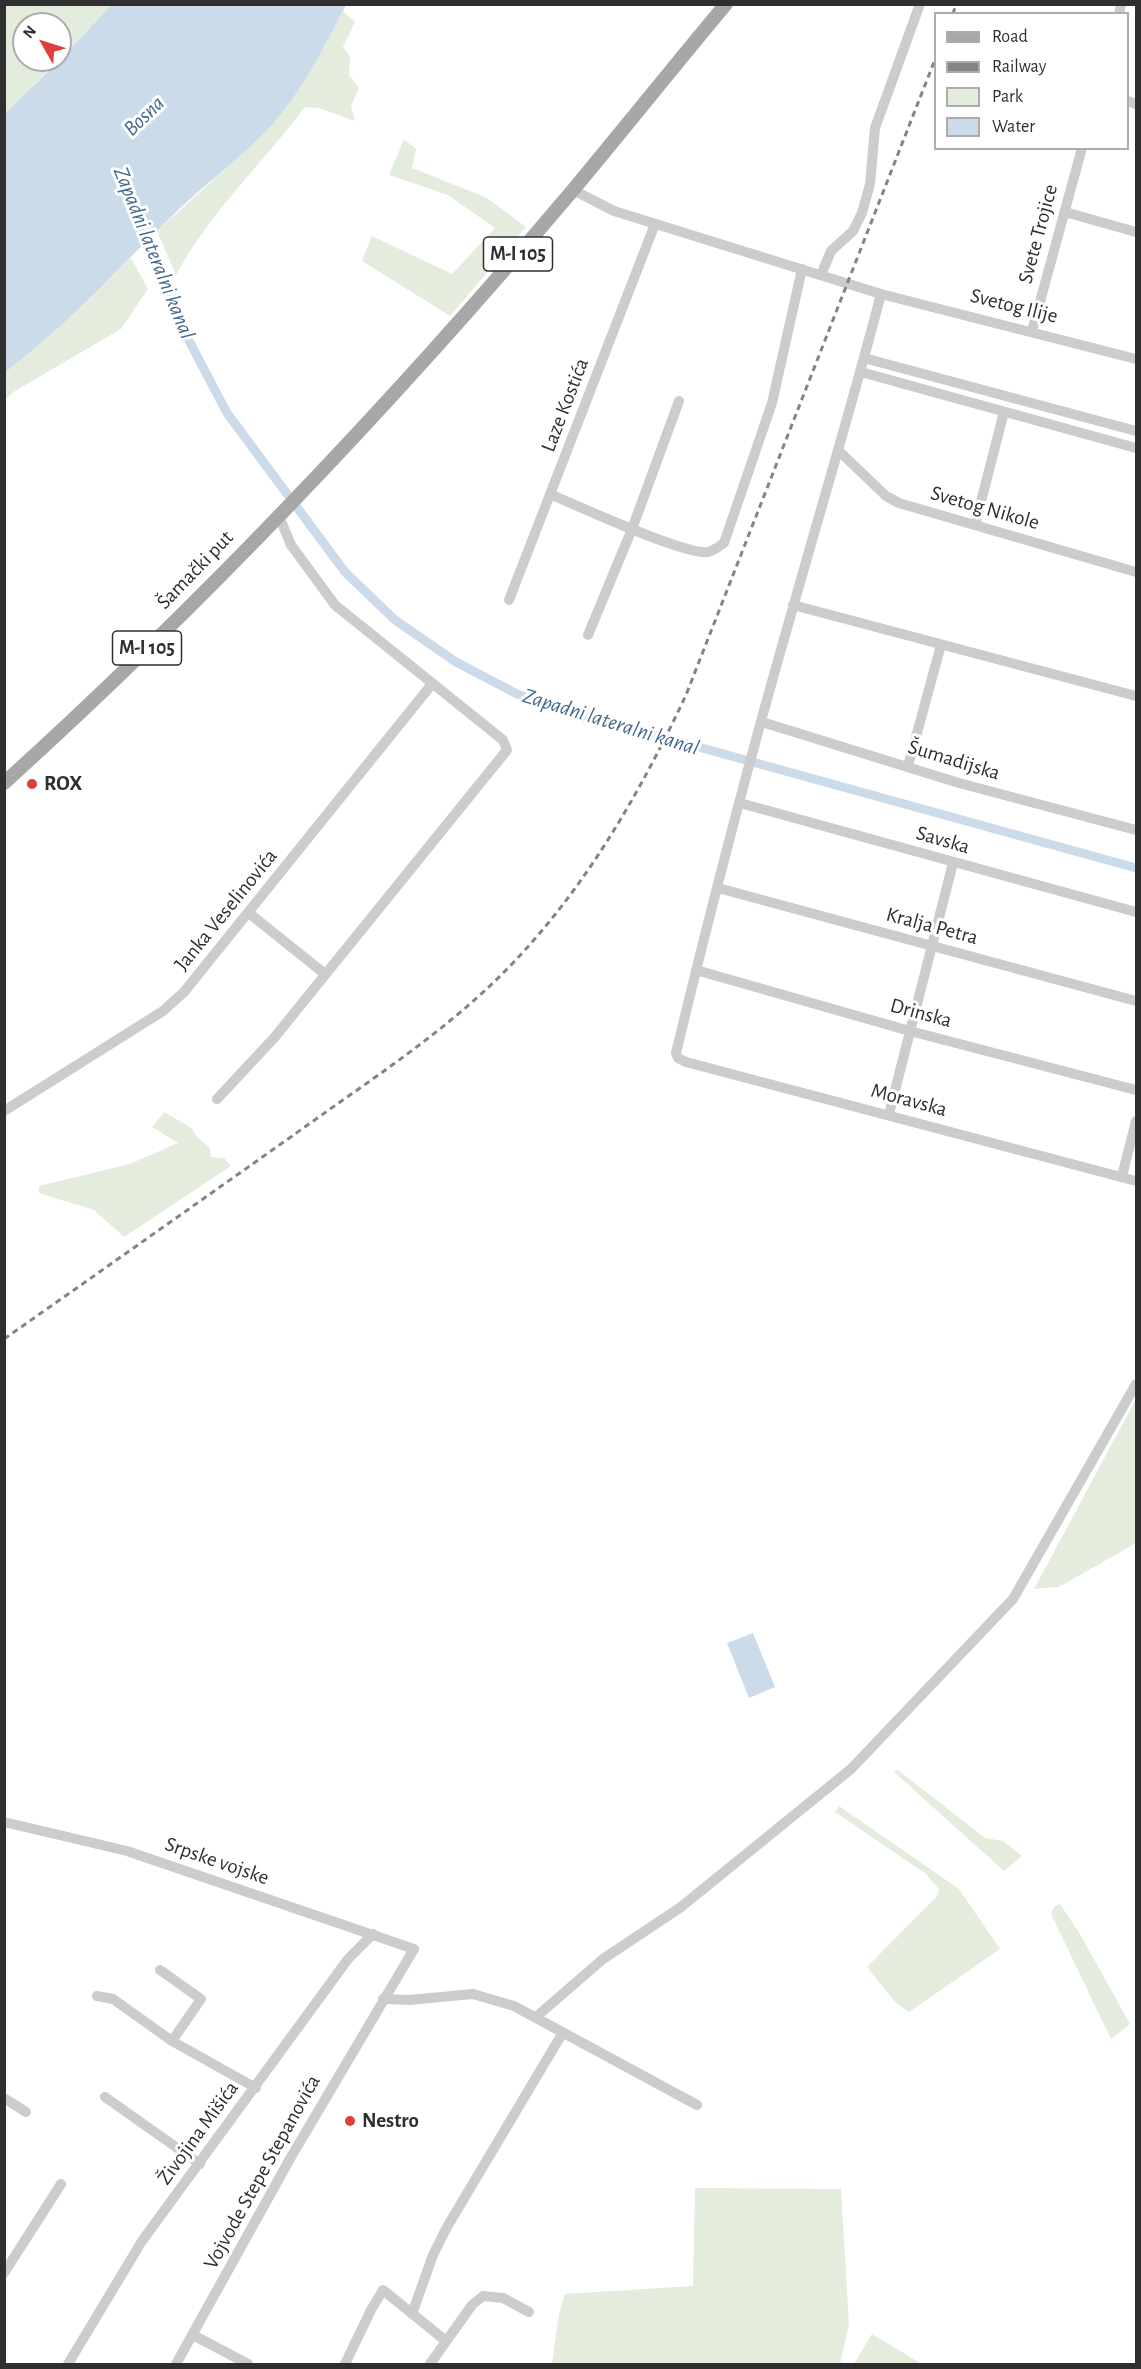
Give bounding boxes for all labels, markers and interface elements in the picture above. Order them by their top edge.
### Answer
north arrow [12,12,72,72]
legend [934,12,1129,150]
text: N [20,23,39,41]
text: Road [992,28,1028,46]
text: Railway [992,58,1046,76]
text: Park [992,88,1023,106]
water label: Bosna [118,90,170,142]
text: Water [992,118,1035,136]
water label: Zapadni lateralni kanal [107,163,201,343]
street label: Svete Trojice [1013,182,1063,286]
road number: M-I 105 [484,237,552,271]
street label: Svetog Ilije [968,283,1060,329]
street label: Laze Kostića [536,355,594,455]
street label: Svetog Nikole [928,480,1042,536]
street label: Šamački put [151,525,239,615]
road number: M-I 105 [112,631,182,665]
water label: Zapadni lateralni kanal [519,683,703,761]
street label: Šumadijska [905,734,1003,786]
place label: ROX [44,771,82,797]
marker: ROX [25,777,39,791]
street label: Savska [913,820,973,860]
street label: Janka Veselinovića [169,844,283,976]
street label: Kralja Petra [883,902,981,950]
street label: Drinska [887,993,955,1033]
street label: Moravska [868,1078,950,1122]
street label: Srpske vojske [162,1831,272,1891]
street label: Vojvode Stepe Stepanovića [198,2071,326,2273]
street label: Živojina Mišića [152,2076,244,2190]
place label: Nestro [362,2108,419,2134]
marker: Nestro [343,2114,357,2128]

